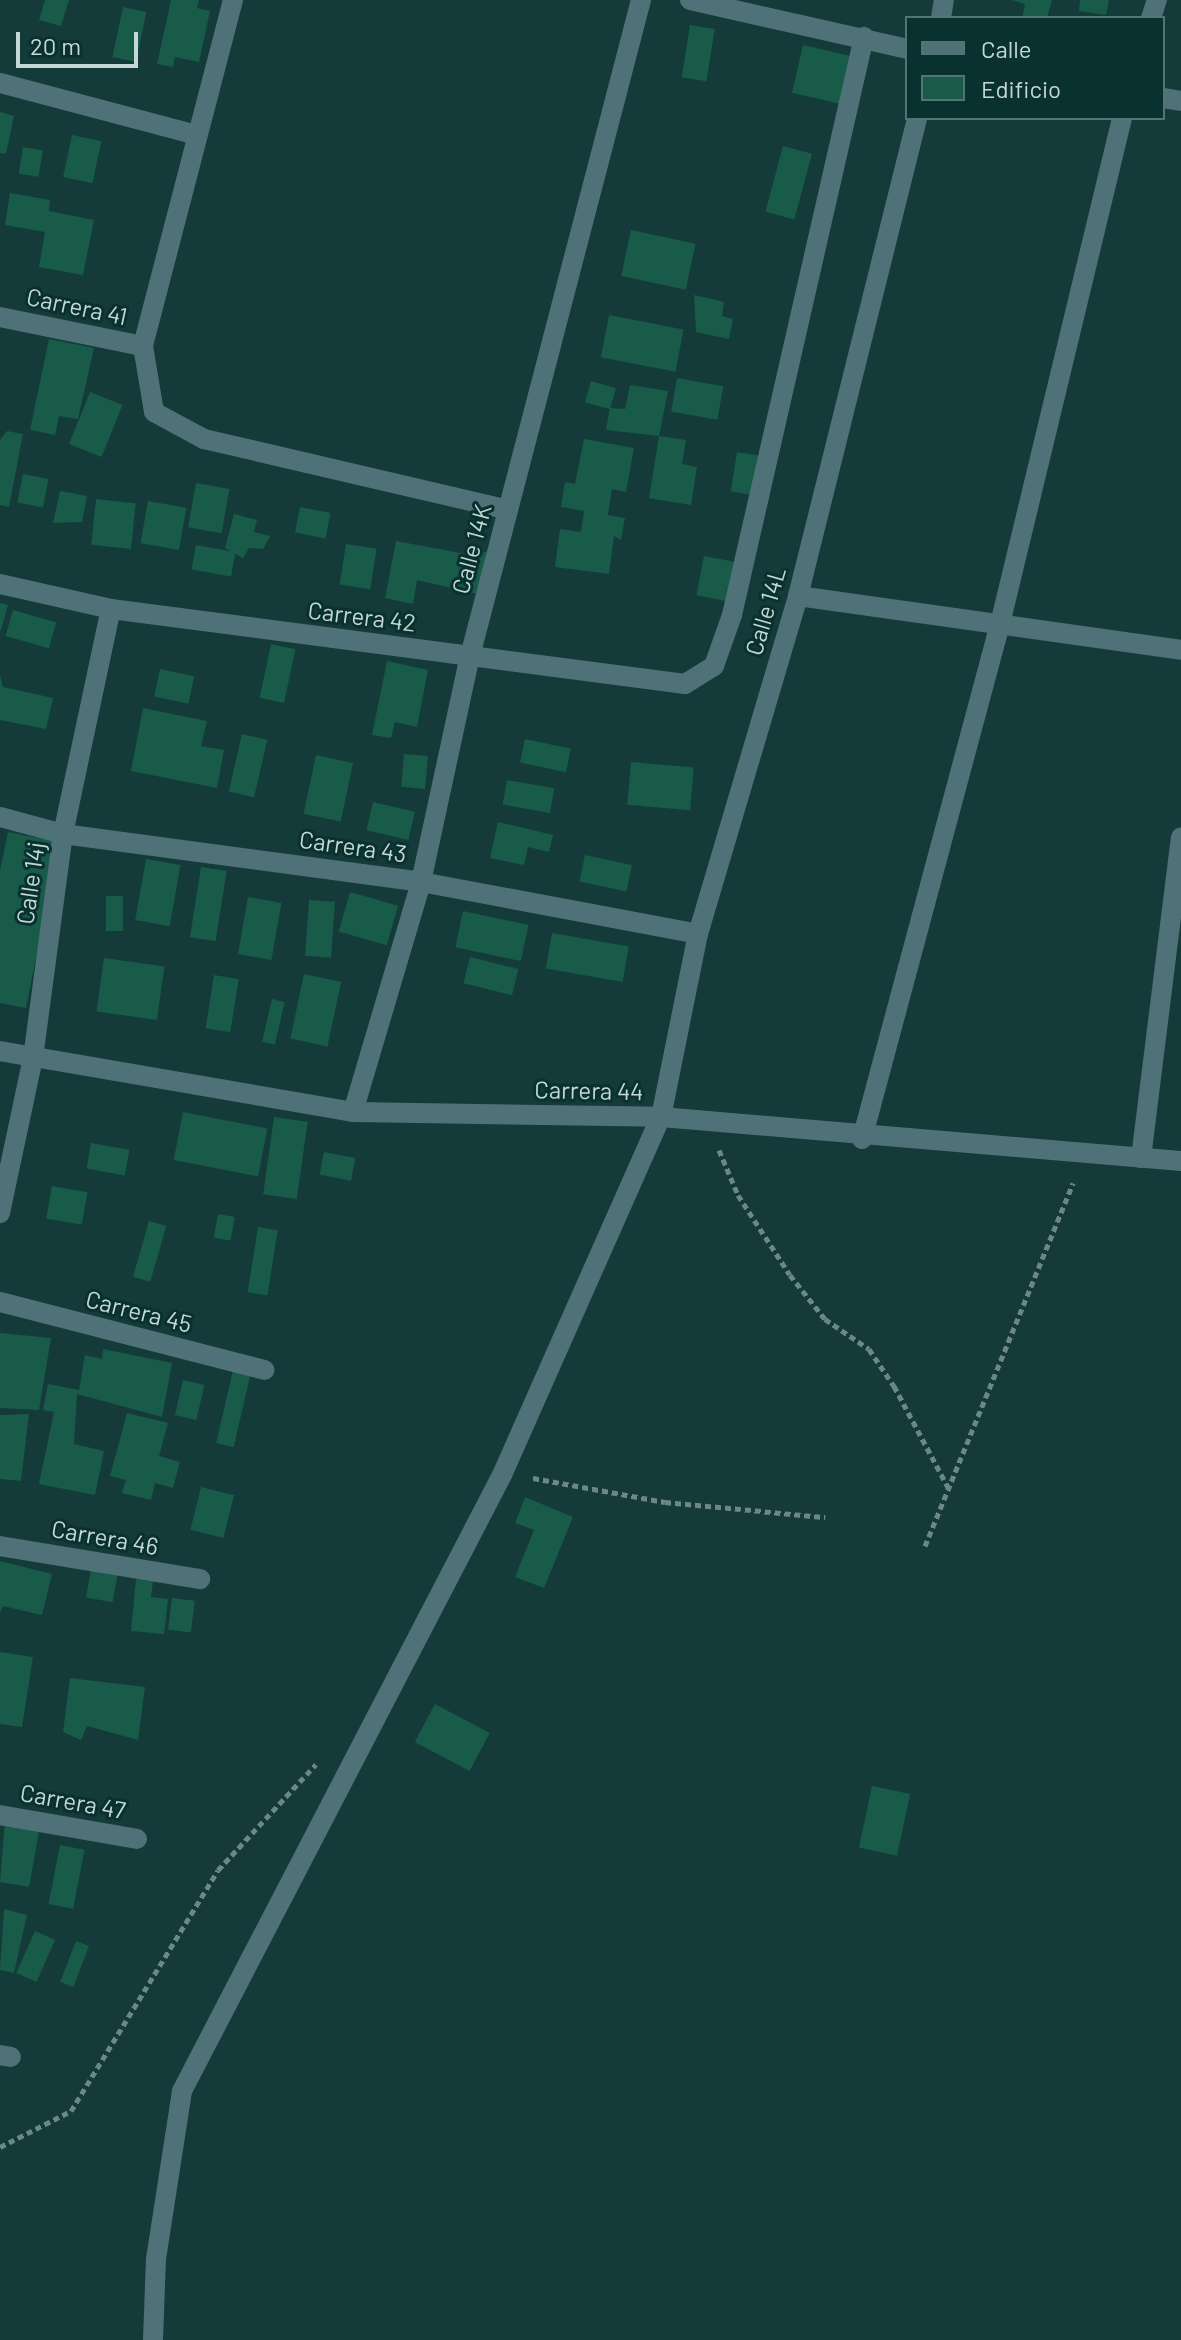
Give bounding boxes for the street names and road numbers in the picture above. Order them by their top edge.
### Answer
street label: Carrera 41 [24,281,130,331]
street label: Calle 14K [445,501,497,597]
street label: Calle 14L [739,564,791,658]
street label: Carrera 42 [306,595,418,637]
street label: Carrera 43 [297,824,409,868]
street label: Calle 14j [10,840,50,926]
street label: Carrera 44 [534,1075,644,1105]
street label: Carrera 45 [83,1284,195,1338]
street label: Carrera 46 [49,1513,161,1561]
street label: Carrera 47 [18,1778,128,1824]

